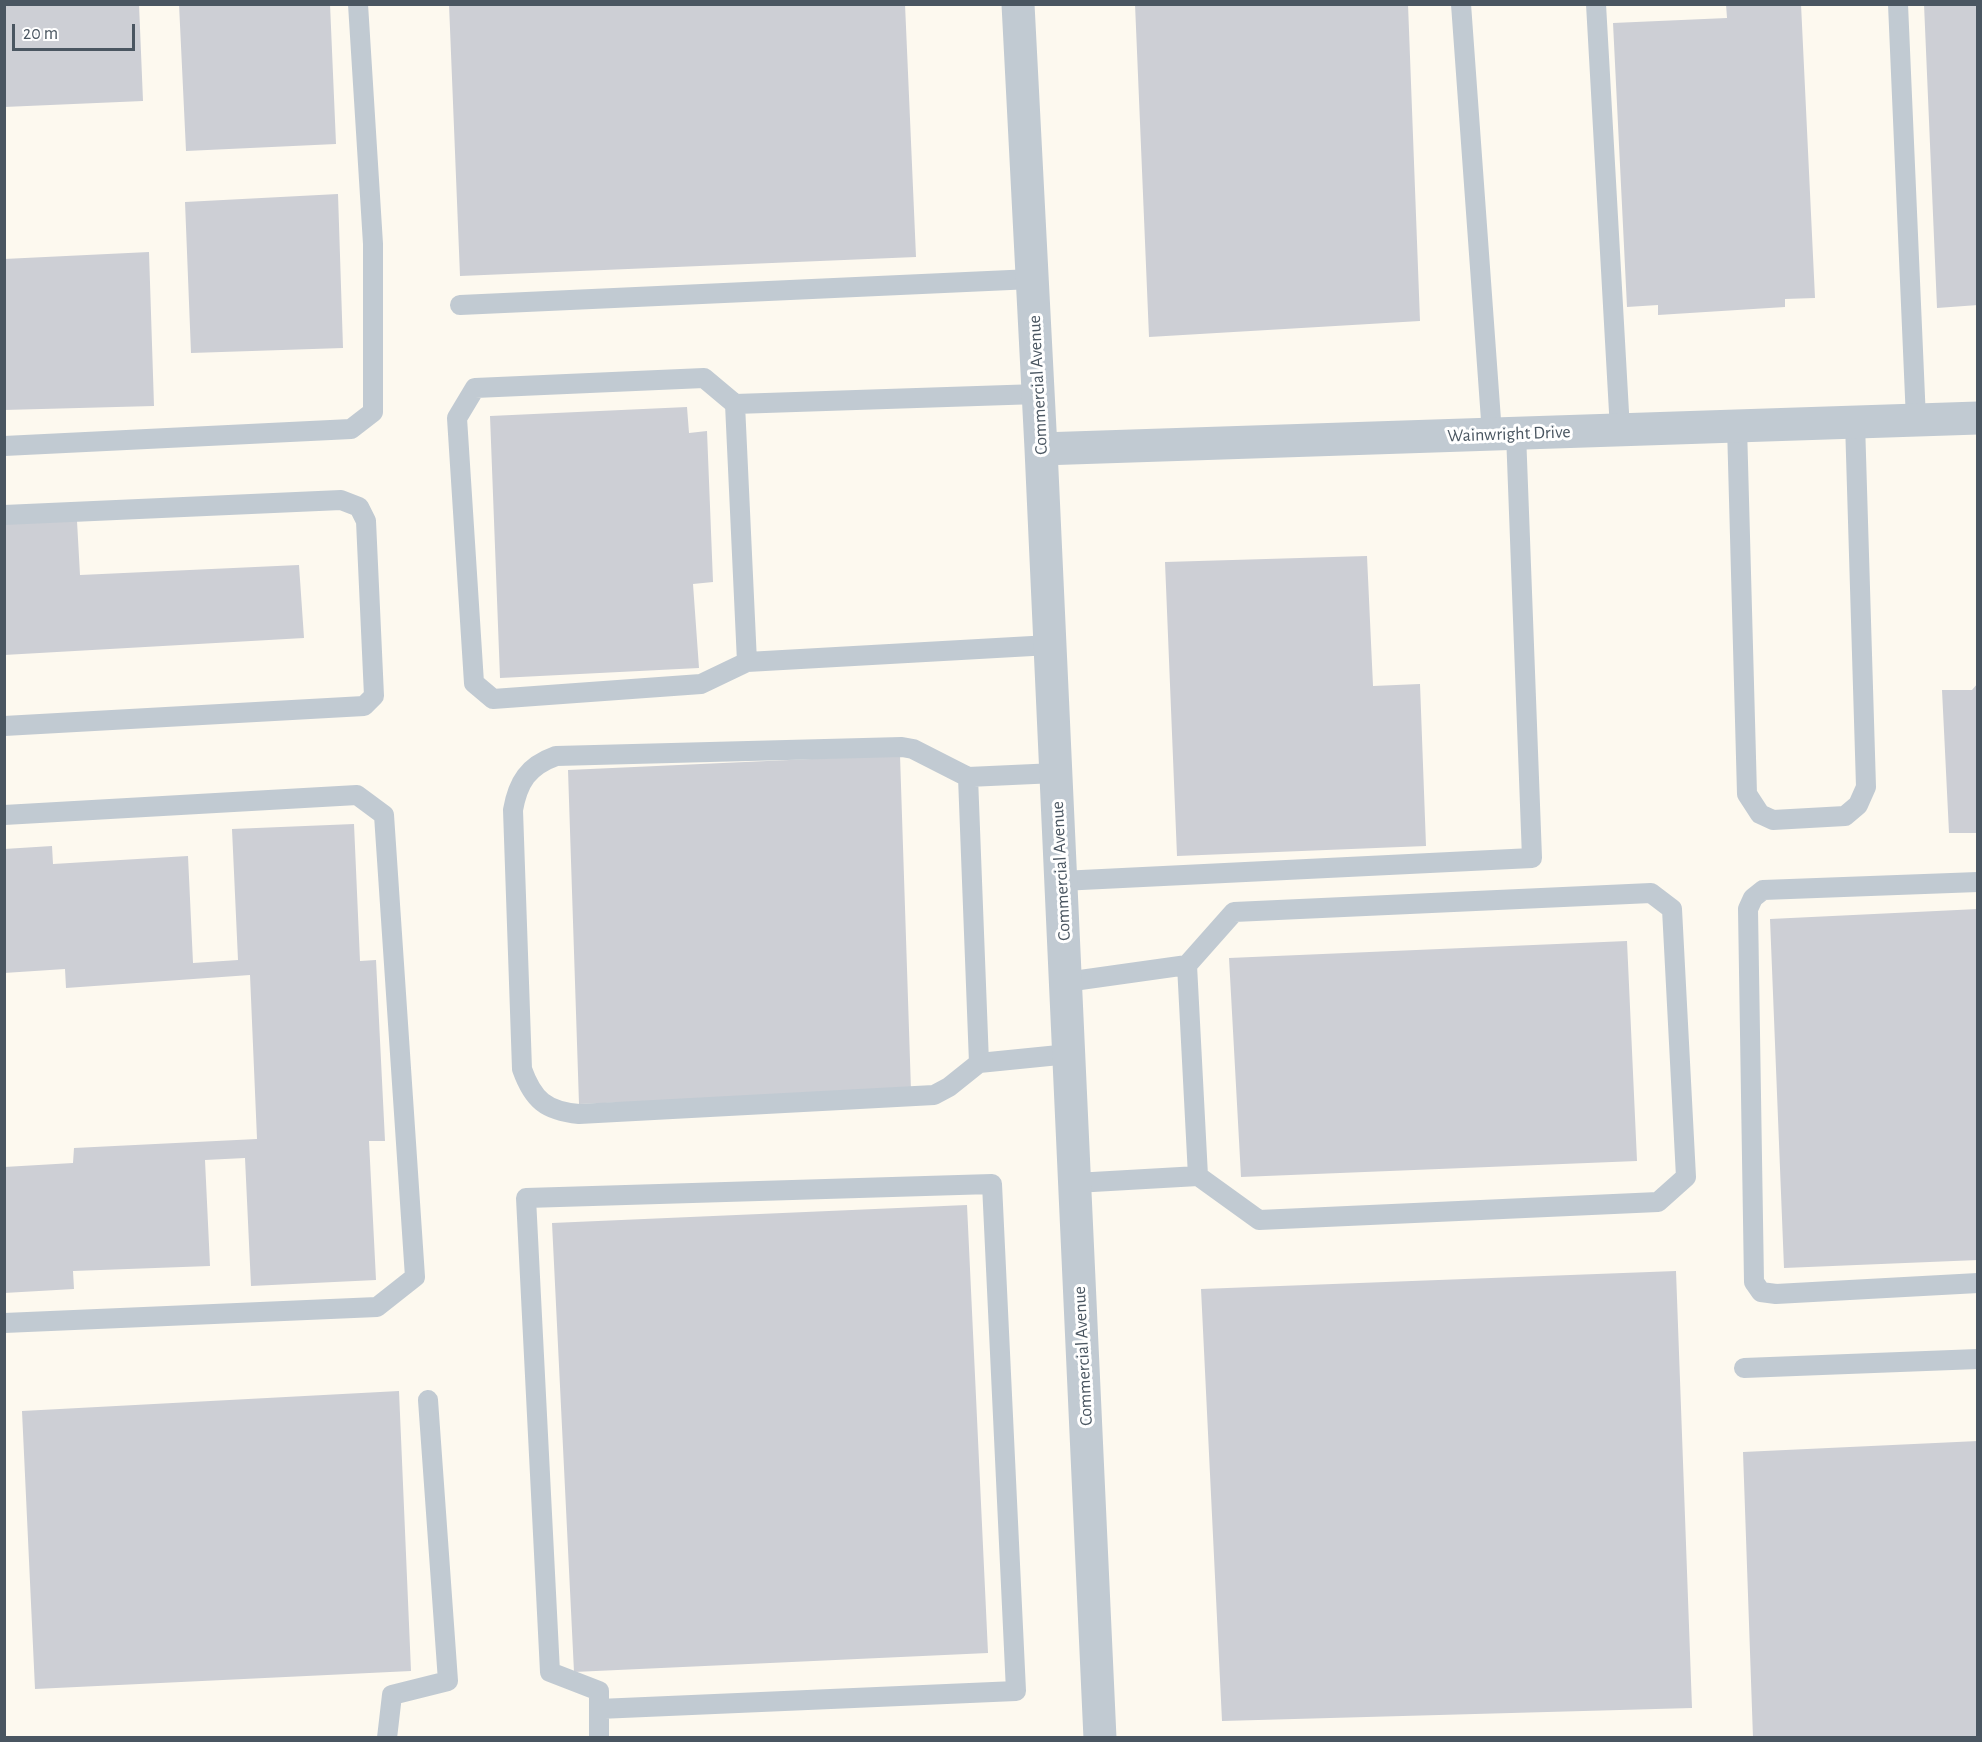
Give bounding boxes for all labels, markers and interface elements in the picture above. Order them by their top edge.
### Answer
scale bar [15,12,138,50]
text: 20 m [23,25,58,43]
street label: Commercial Avenue [1024,315,1052,455]
street label: Wainwright Drive [1447,421,1571,447]
street label: Commercial Avenue [1047,801,1075,941]
street label: Commercial Avenue [1069,1286,1097,1426]

